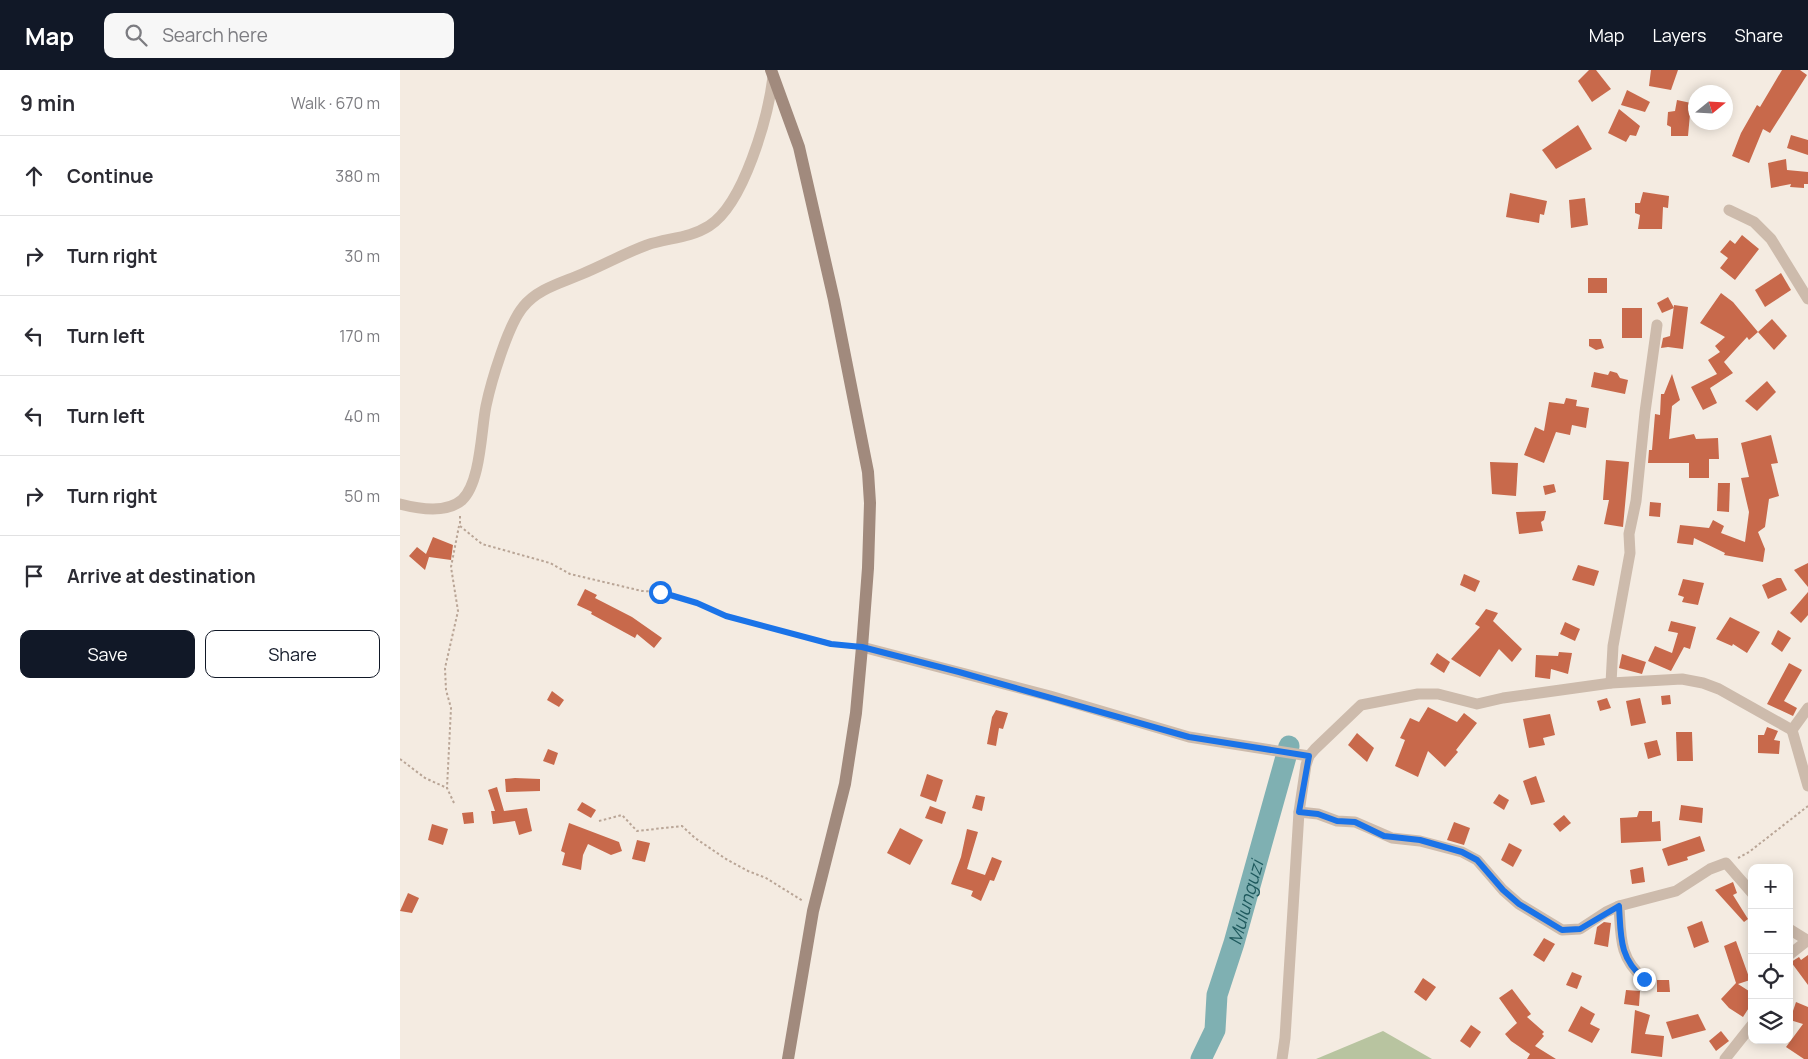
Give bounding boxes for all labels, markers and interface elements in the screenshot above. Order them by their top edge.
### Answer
search box [104,13,454,58]
text: Map [25,19,74,52]
icon: search [122,21,150,49]
text: Search here [162,22,268,48]
text: Map [1589,23,1624,47]
text: Layers [1652,23,1706,47]
text: Share [1734,23,1783,47]
north arrow [1688,85,1733,130]
text: 9 min [20,89,75,117]
text: Walk · 670 m [291,92,380,114]
icon: ahead [20,162,48,190]
text: Continue [67,163,153,189]
text: 380 m [335,165,380,187]
icon: right [20,242,48,270]
text: Turn right [67,243,157,269]
text: 30 m [345,245,380,267]
icon: left [20,322,48,350]
text: Turn left [67,323,145,349]
text: 170 m [339,325,380,347]
icon: left [20,402,48,430]
text: Turn left [67,403,145,429]
text: 40 m [344,405,380,427]
icon: right [20,482,48,510]
text: Turn right [67,483,157,509]
text: 50 m [344,485,380,507]
icon: arrive [20,562,48,590]
text: Arrive at destination [67,563,256,589]
route start [649,581,672,604]
button: Save [20,630,195,678]
button: Share [205,630,380,678]
water label: Mulunguzi [1222,855,1269,947]
map controls [1748,864,1793,1044]
button: + [1748,864,1793,909]
button: − [1748,909,1793,954]
button: locate [1748,954,1793,999]
route end [1633,968,1656,991]
button: layers [1748,999,1793,1044]

